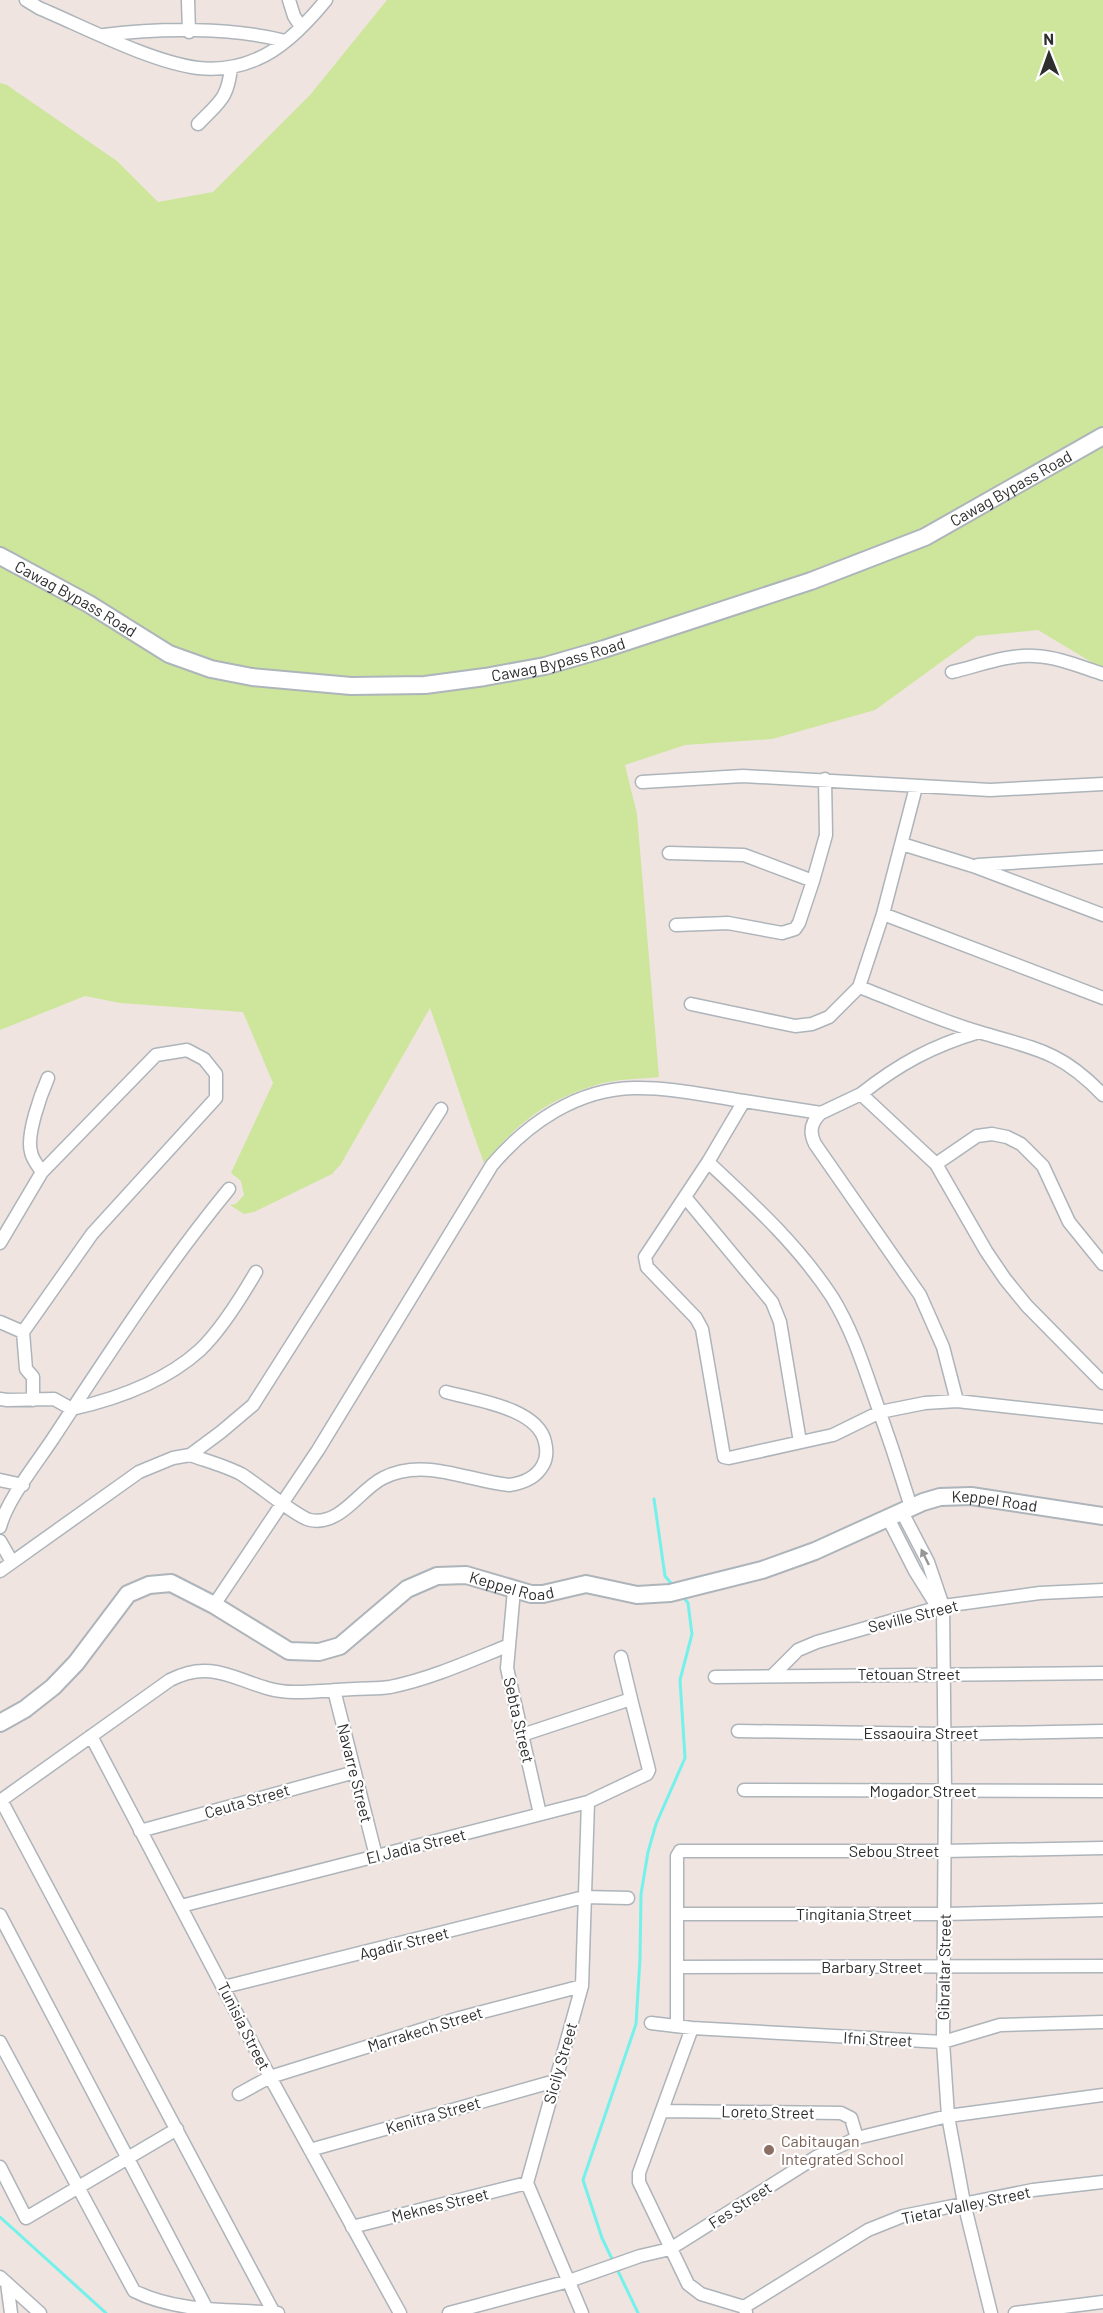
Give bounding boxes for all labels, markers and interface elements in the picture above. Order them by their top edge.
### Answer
north arrow [1019,24,1079,84]
text: N [1043,29,1054,48]
street label: Cawag Bypass Road [946,446,1075,530]
street label: Cawag Bypass Road [12,556,140,640]
street label: Cawag Bypass Road [490,633,627,685]
street label: Keppel Road [951,1486,1039,1515]
one-way arrow [921,1549,930,1566]
street label: Keppel Road [467,1567,556,1603]
street label: Seville Street [866,1595,960,1636]
street label: Tetouan Street [858,1664,960,1683]
street label: Sebta Street [500,1675,539,1765]
street label: Navarre Street [334,1721,377,1824]
street label: Essaouira Street [863,1723,979,1742]
street label: Ceuta Street [202,1779,292,1822]
street label: Mogador Street [869,1781,977,1800]
street label: El Jadia Street [364,1824,468,1867]
street label: Sebou Street [849,1841,939,1860]
street label: Tingitania Street [796,1904,912,1923]
street label: Gibraltar Street [933,1913,954,2021]
street label: Agadir Street [357,1922,451,1963]
street label: Barbary Street [821,1957,923,1976]
street label: Tunisia Street [214,1978,275,2073]
street label: Marrakech Street [365,2002,485,2055]
street label: Sicily Street [539,2020,580,2106]
street label: Ifni Street [843,2027,913,2050]
street label: Kenitra Street [383,2092,482,2137]
street label: Loreto Street [721,2101,815,2122]
place label: Cabitaugan Integrated School [781,2131,904,2168]
marker: Cabitaugan Integrated School [762,2143,776,2157]
street label: Fes Street [705,2177,775,2232]
street label: Tietar Valley Street [900,2182,1032,2227]
street label: Meknes Street [389,2183,490,2226]

